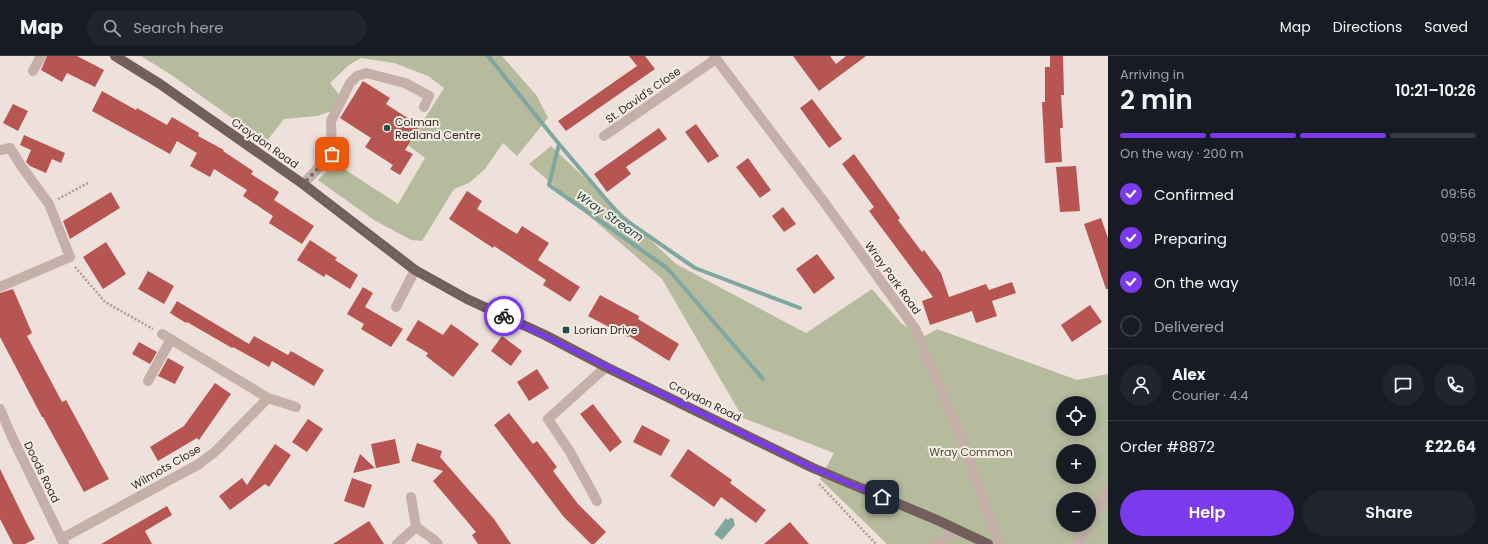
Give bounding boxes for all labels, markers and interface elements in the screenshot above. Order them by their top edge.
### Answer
search box [87,10,367,46]
text: Map [20,14,63,41]
icon: search [101,17,123,39]
text: Search here [133,17,224,38]
text: Map [1280,17,1311,37]
text: Directions [1333,17,1402,37]
text: Saved [1424,17,1468,37]
street label: St. David's Close [602,63,684,127]
text: Arriving in [1120,65,1184,84]
text: 10:21–10:26 [1395,80,1476,101]
text: 2 min [1120,82,1193,118]
street label: Croydon Road [228,114,302,172]
place label: Colman Redland Centre [395,114,481,143]
marker: Colman Redland Centre [382,123,392,133]
pin [315,137,349,171]
icon: bag [321,143,343,165]
text: On the way · 200 m [1120,144,1244,163]
icon: check [1120,183,1142,205]
text: Confirmed [1154,184,1234,205]
text: 09:56 [1440,184,1476,203]
water label: Wray Stream [573,187,647,245]
icon: check [1120,227,1142,249]
text: Preparing [1154,228,1227,249]
text: 09:58 [1441,228,1476,247]
street label: Wray Park Road [861,238,925,318]
icon: check [1120,271,1142,293]
text: On the way [1154,272,1239,293]
text: 10:14 [1449,272,1476,291]
courier [484,296,524,336]
icon: bike [493,305,515,327]
text: Delivered [1154,316,1224,337]
place label: Lorian Drive [574,322,638,338]
marker: Lorian Drive [561,325,571,335]
button: person [1120,364,1162,406]
text: Alex [1172,364,1206,385]
button: chat [1382,364,1424,406]
button: phone [1434,364,1476,406]
street label: Croydon Road [666,377,744,425]
text: Courier · 4.4 [1172,386,1248,405]
map controls [1056,396,1096,532]
button: locate [1056,396,1096,436]
text: Order #8872 [1120,436,1215,457]
text: £22.64 [1425,436,1476,457]
street label: Doods Road [20,439,64,505]
street label: Wilmots Close [128,440,204,493]
park label: Wray Common [929,444,1013,460]
button: + [1056,444,1096,484]
pin [865,480,899,514]
icon: home [871,486,893,508]
button: Help [1120,490,1294,536]
button: Share [1302,490,1476,536]
button: − [1056,492,1096,532]

